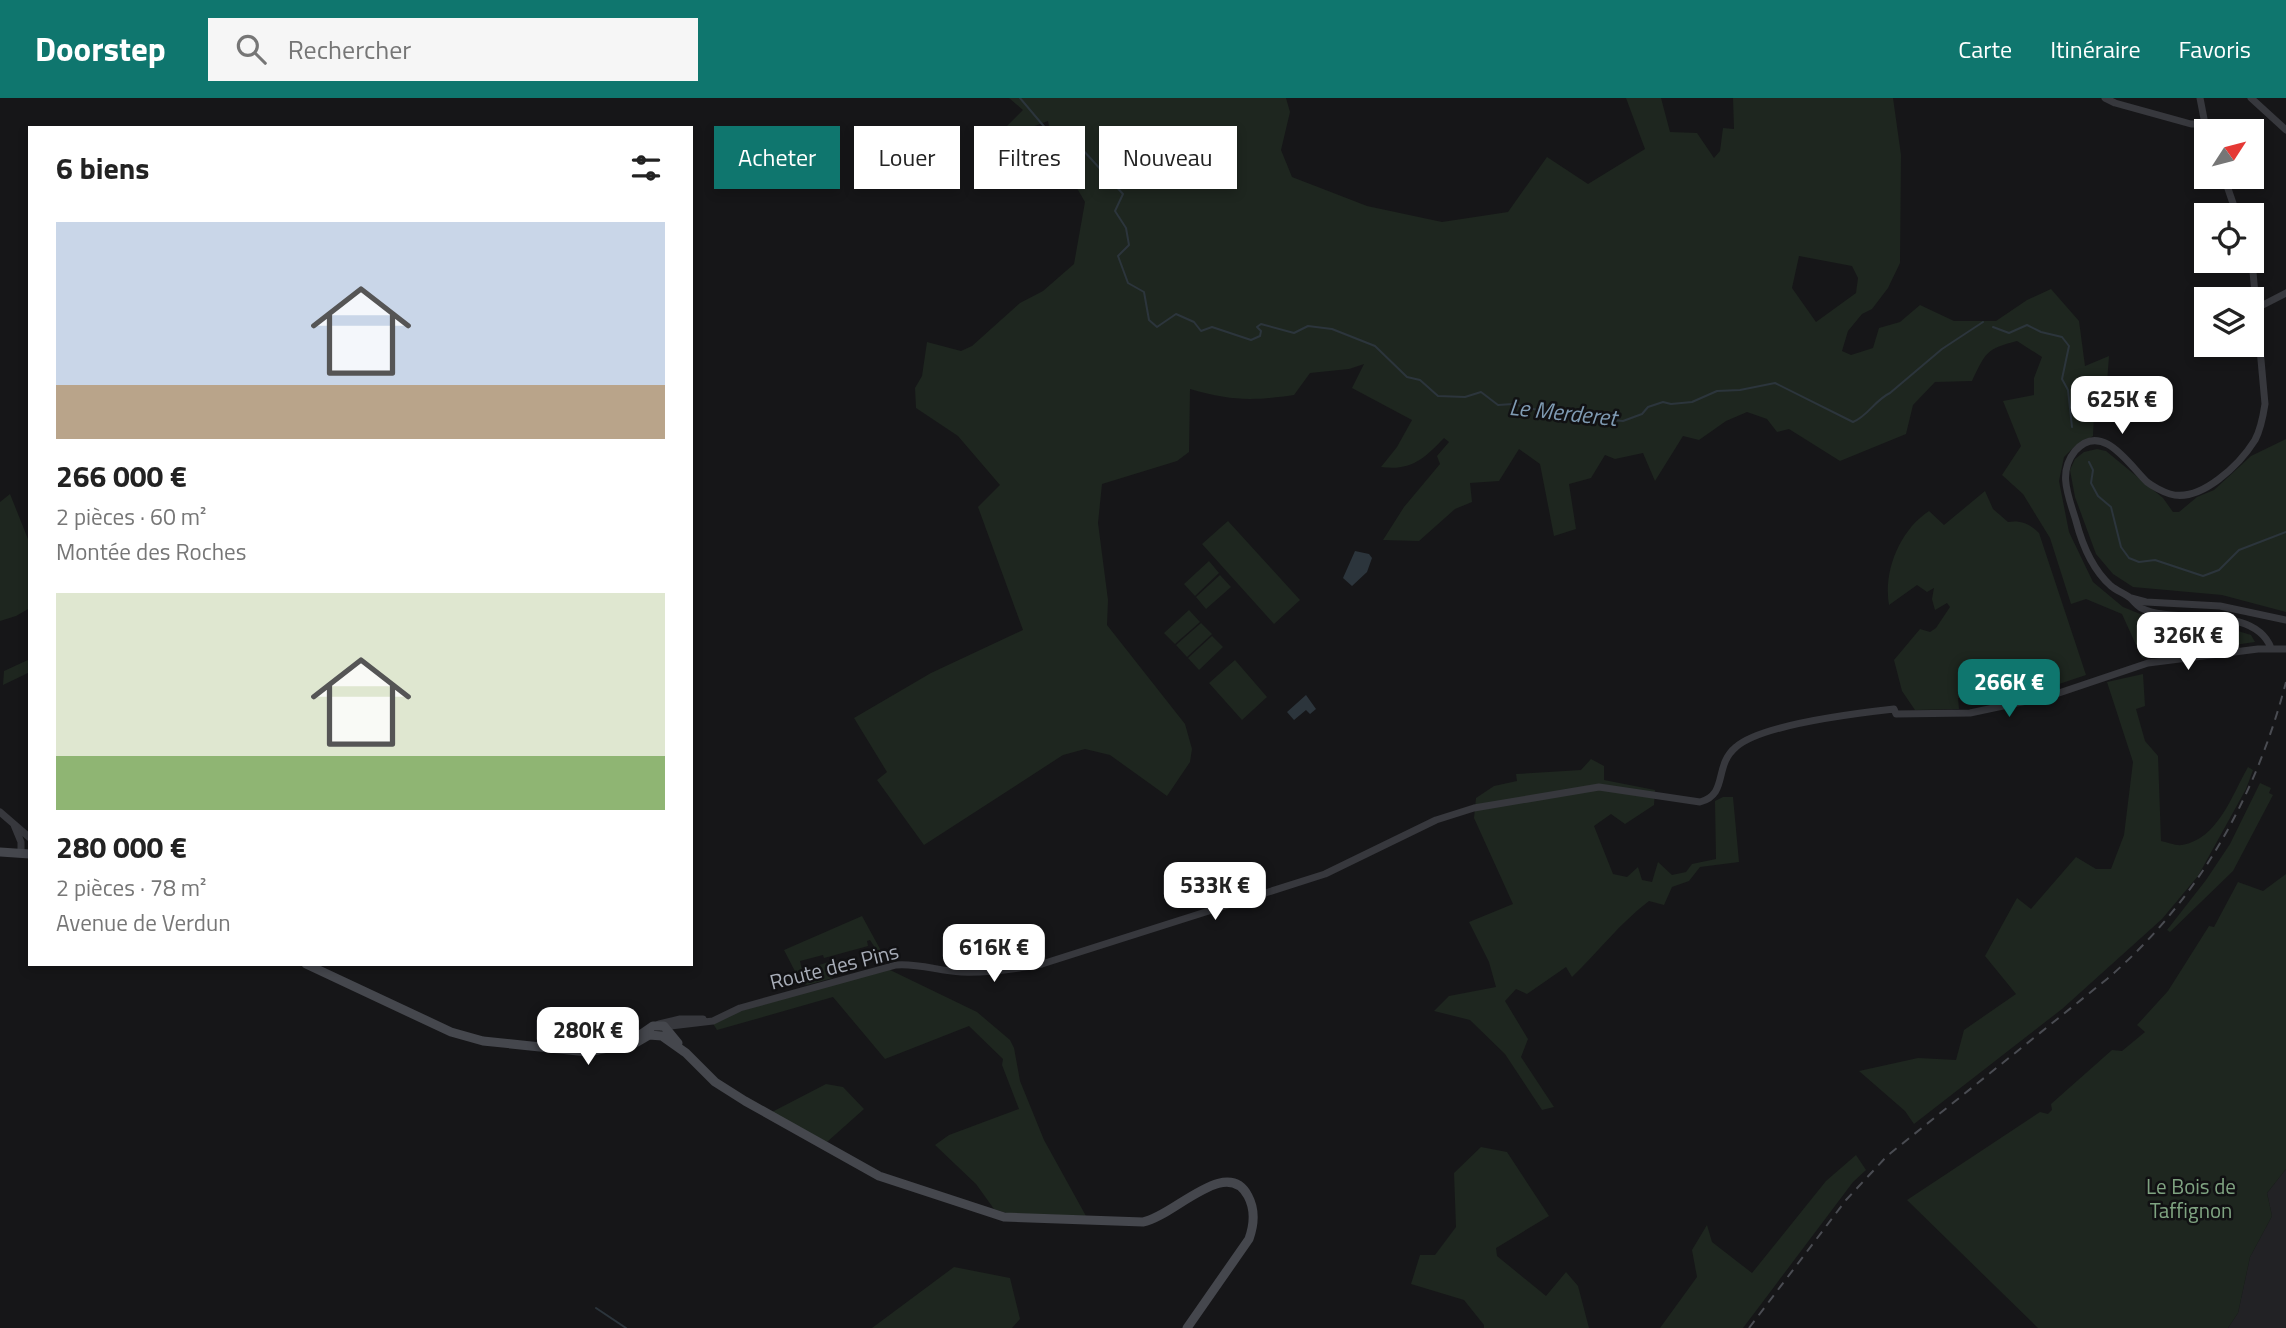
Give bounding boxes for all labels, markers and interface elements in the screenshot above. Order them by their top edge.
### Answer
search box [208,18,698,81]
text: Doorstep [35,24,166,74]
icon: search [232,30,270,68]
text: Rechercher [288,30,411,69]
text: Carte [1958,31,2012,67]
text: Itinéraire [2050,31,2141,67]
text: Favoris [2179,31,2251,67]
north arrow [2194,119,2264,189]
map controls [2194,119,2264,357]
chip: Acheter [714,126,840,189]
chip: Louer [854,126,960,189]
chip: Filtres [974,126,1085,189]
chip: Nouveau [1099,126,1237,189]
text: 6 biens [56,145,150,191]
icon: filters [627,149,665,187]
button: locate [2194,203,2264,273]
icon: home [298,268,424,394]
button: layers [2194,287,2264,357]
pin: 625K € [2065,376,2179,436]
text: 625K € [2087,381,2157,416]
water label: Le Merderet [1508,389,1621,435]
text: 266 000 € [56,453,187,499]
text: 2 pièces · 60 m² [56,499,207,534]
text: Montée des Roches [56,534,246,569]
pin: 326K € [2131,612,2245,672]
text: 326K € [2153,617,2223,652]
icon: home [298,639,424,765]
pin: 266K € [1952,660,2066,719]
text: 266K € [1974,664,2044,699]
text: 280 000 € [56,824,187,870]
pin: 533K € [1158,862,1272,922]
text: 533K € [1180,867,1250,902]
text: 2 pièces · 78 m² [56,870,207,905]
text: Avenue de Verdun [56,905,231,940]
pin: 616K € [937,924,1051,984]
text: 616K € [959,929,1029,964]
street label: Route des Pins [766,935,902,997]
pin: 280K € [531,1007,645,1067]
text: 280K € [553,1012,623,1047]
park label: Le Bois de Taffignon [2146,1170,2236,1226]

